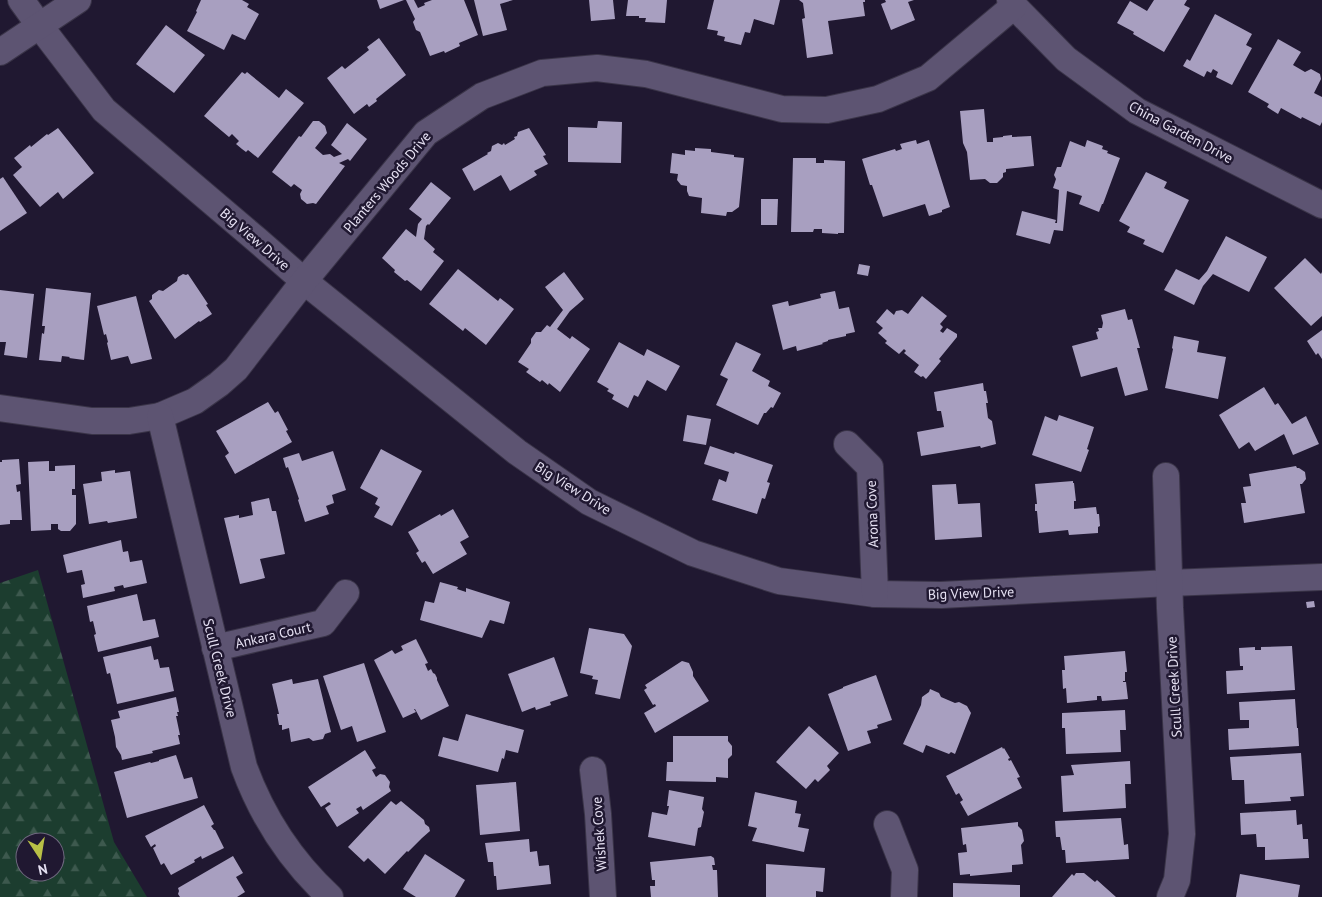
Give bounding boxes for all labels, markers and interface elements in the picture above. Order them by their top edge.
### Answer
street label: China Garden Drive [1126,97,1236,167]
street label: Planters Woods Drive [339,128,435,236]
street label: Big View Drive [216,204,294,274]
street label: Big View Drive [532,457,614,519]
street label: Arona Cove [862,480,882,548]
street label: Big View Drive [927,582,1015,604]
street label: Scull Creek Drive [199,617,241,719]
street label: Ankara Court [233,617,313,652]
street label: Scull Creek Drive [1162,636,1186,738]
street label: Wishek Cove [587,796,611,872]
north arrow [15,832,65,882]
text: N [36,860,49,879]

